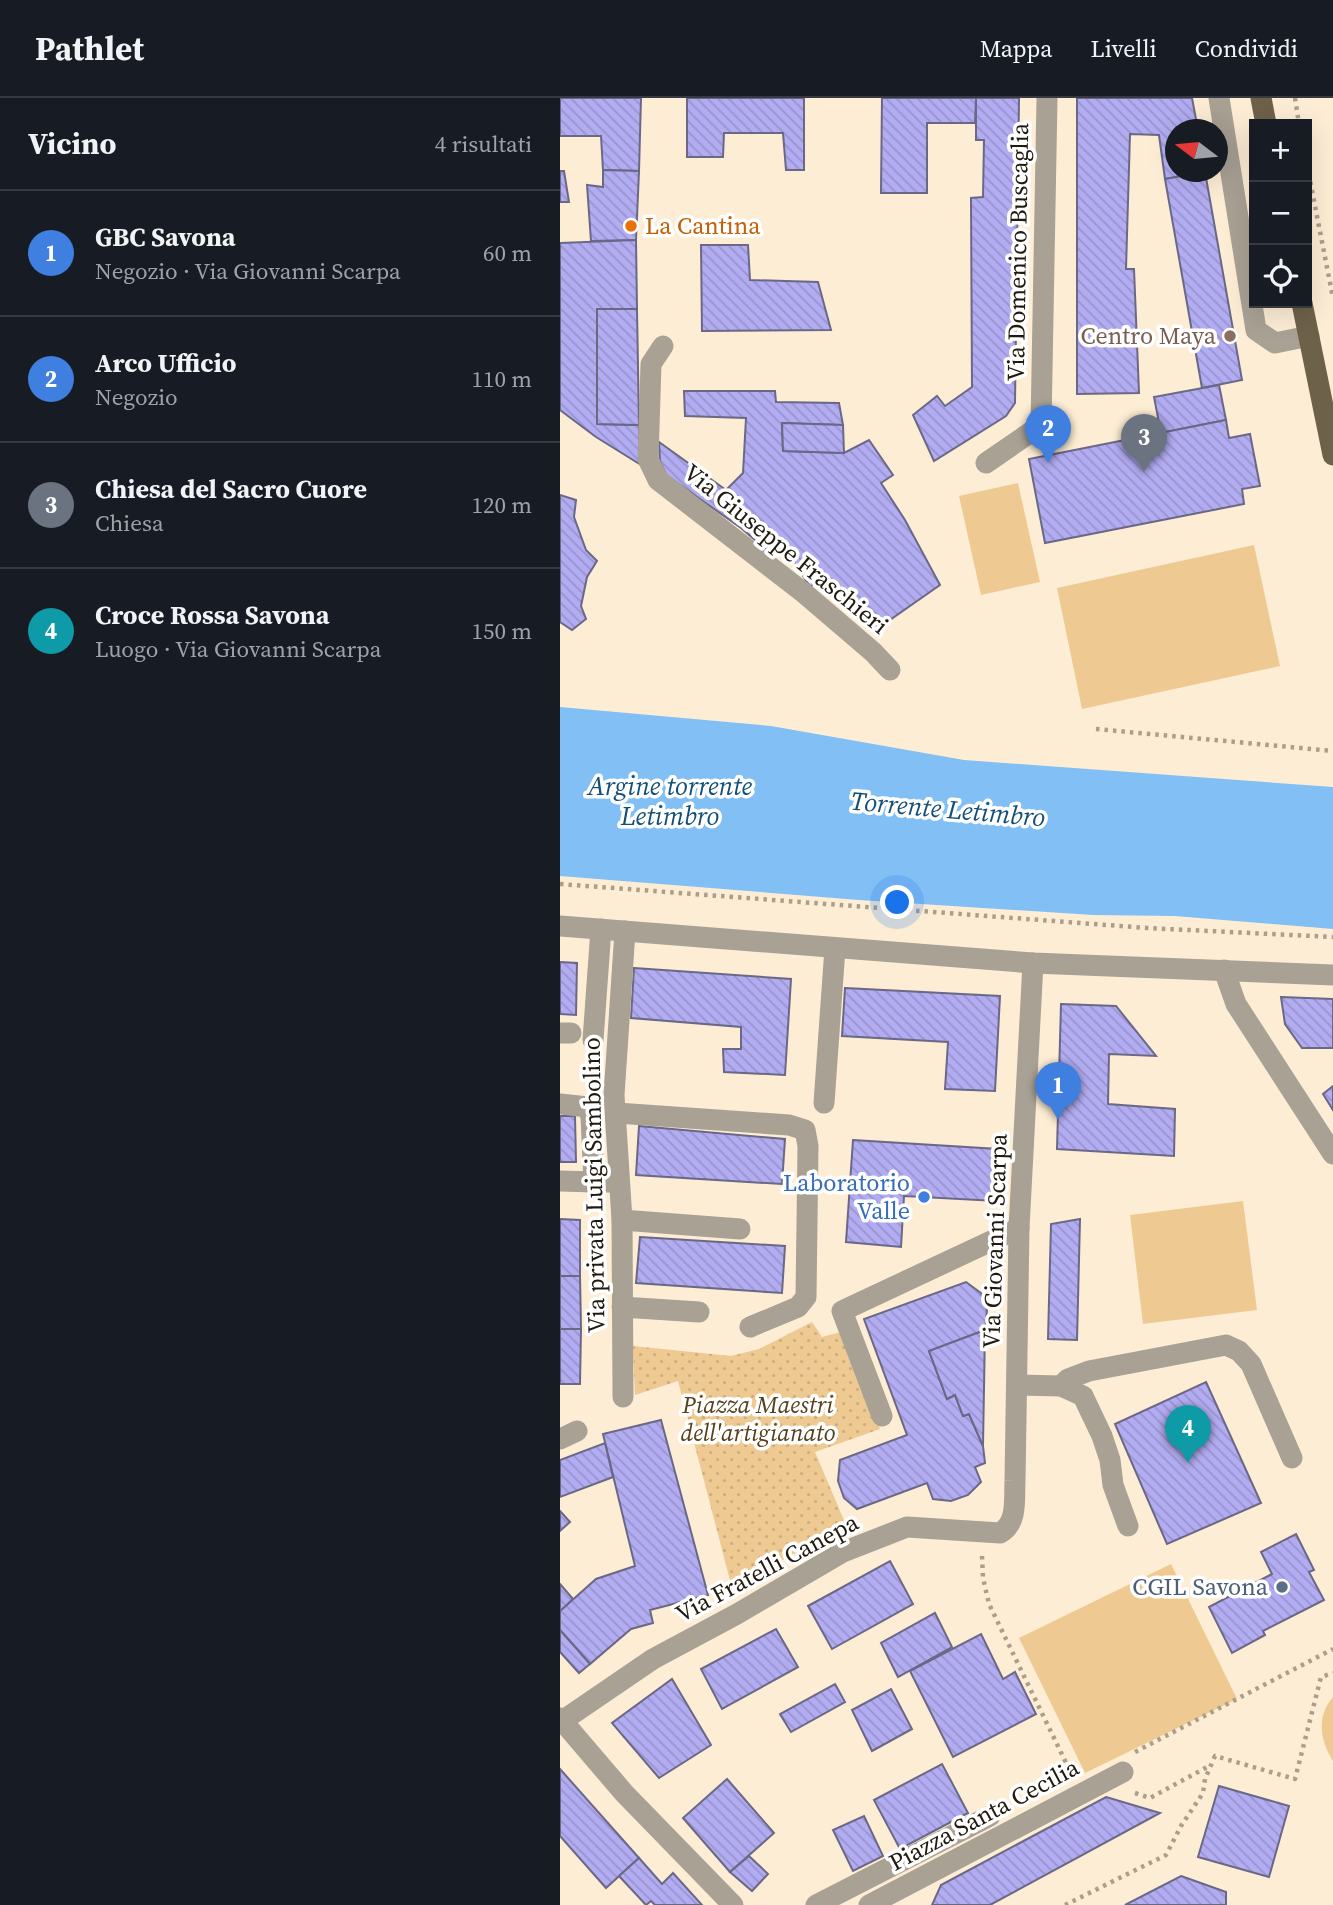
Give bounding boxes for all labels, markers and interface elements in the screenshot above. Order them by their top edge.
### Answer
text: Pathlet [35,26,144,71]
text: Mappa [980,32,1053,65]
text: Livelli [1091,32,1157,65]
text: Condividi [1195,32,1298,65]
north arrow [1165,119,1228,182]
map controls [1249,119,1312,308]
button: + [1249,119,1312,182]
street label: Via Domenico Buscaglia [999,122,1036,381]
text: Vicino [28,123,117,164]
text: 4 risultati [435,128,532,160]
button: − [1249,182,1312,245]
place label: La Cantina [645,209,761,242]
marker: La Cantina [623,218,639,234]
text: GBC Savona [95,219,236,255]
text: 1 [45,237,57,269]
text: 60 m [483,237,532,269]
button: locate [1249,245,1312,308]
text: Negozio · Via Giovanni Scarpa [95,255,401,287]
place label: Centro Maya [1080,319,1217,352]
marker: Centro Maya [1222,328,1238,344]
text: Arco Ufficio [95,345,236,381]
text: 2 [45,363,57,395]
text: 110 m [471,363,532,395]
text: Negozio [95,381,178,413]
pin: 2 [1025,405,1071,463]
pin: 3 [1121,414,1167,472]
street label: Via Giuseppe Fraschieri [677,456,896,641]
text: Chiesa del Sacro Cuore [95,471,367,507]
text: 3 [45,489,57,521]
text: 120 m [471,489,532,521]
text: Chiesa [95,507,164,539]
text: Croce Rossa Savona [95,597,329,633]
text: 4 [45,615,57,647]
text: 150 m [471,615,532,647]
text: Luogo · Via Giovanni Scarpa [95,633,381,665]
water label: Argine torrente Letimbro [586,768,753,834]
water label: Torrente Letimbro [849,783,1047,835]
your location [880,885,914,919]
street label: Via privata Luigi Sambolino [574,1037,613,1333]
pin: 1 [1035,1062,1081,1120]
street label: Via Giovanni Scarpa [974,1132,1015,1349]
place label: Laboratorio Valle [783,1166,910,1227]
marker: Laboratorio Valle [916,1189,932,1205]
park label: Piazza Maestri dell'artigianato [681,1388,836,1449]
pin: 4 [1165,1405,1211,1463]
street label: Via Fratelli Canepa [670,1505,865,1630]
place label: CGIL Savona [1132,1570,1269,1603]
marker: CGIL Savona [1274,1579,1290,1595]
street label: Piazza Santa Cecilia [883,1750,1085,1879]

